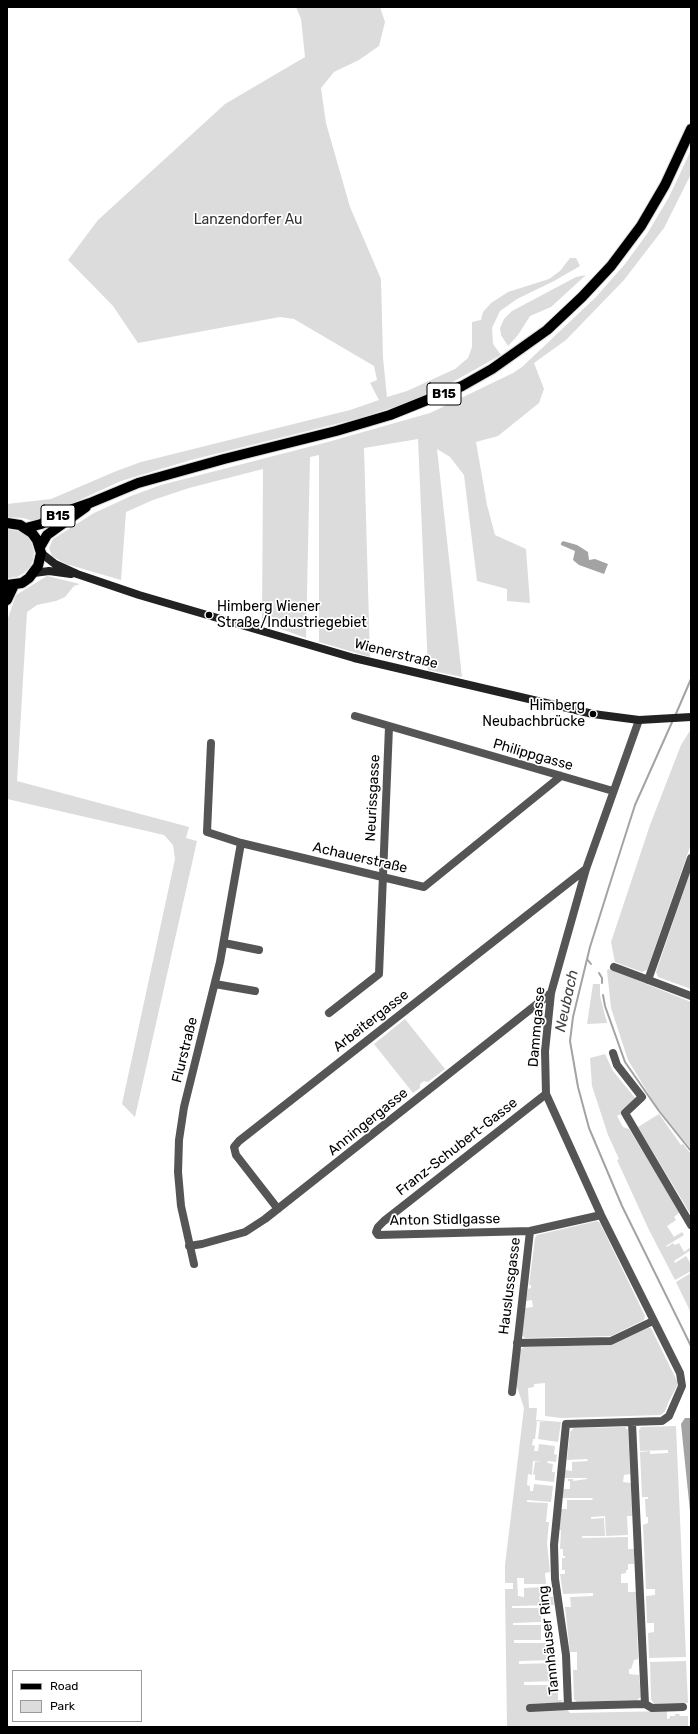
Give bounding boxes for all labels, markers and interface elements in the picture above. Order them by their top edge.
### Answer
park label: Lanzendorfer Au [194,212,302,228]
road number: B15 [427,383,461,405]
road number: B15 [41,505,75,527]
place label: Himberg Wiener Straße/Industriegebiet [217,599,367,632]
marker: Himberg Wiener Straße/Industriegebiet [204,610,214,620]
street label: Wienerstraße [352,635,440,673]
place label: Himberg Neubachbrücke [482,698,585,730]
marker: Himberg Neubachbrücke [588,709,598,719]
street label: Philippgasse [491,736,575,774]
street label: Neurissgasse [362,754,384,842]
street label: Achauerstraße [311,839,409,877]
water label: Neubach [552,968,582,1034]
street label: Arbeitergasse [330,986,412,1056]
street label: Dammgasse [525,986,549,1068]
street label: Flurstraße [169,1015,201,1085]
street label: Anningergasse [325,1085,411,1159]
street label: Franz-Schubert-Gasse [393,1094,521,1200]
street label: Anton Stidlgasse [390,1211,500,1229]
street label: Hauslussgasse [496,1237,524,1335]
street label: Tannhäuser Ring [535,1585,563,1695]
legend [12,1670,142,1722]
text: Road [50,1679,78,1693]
text: Park [50,1699,75,1713]

